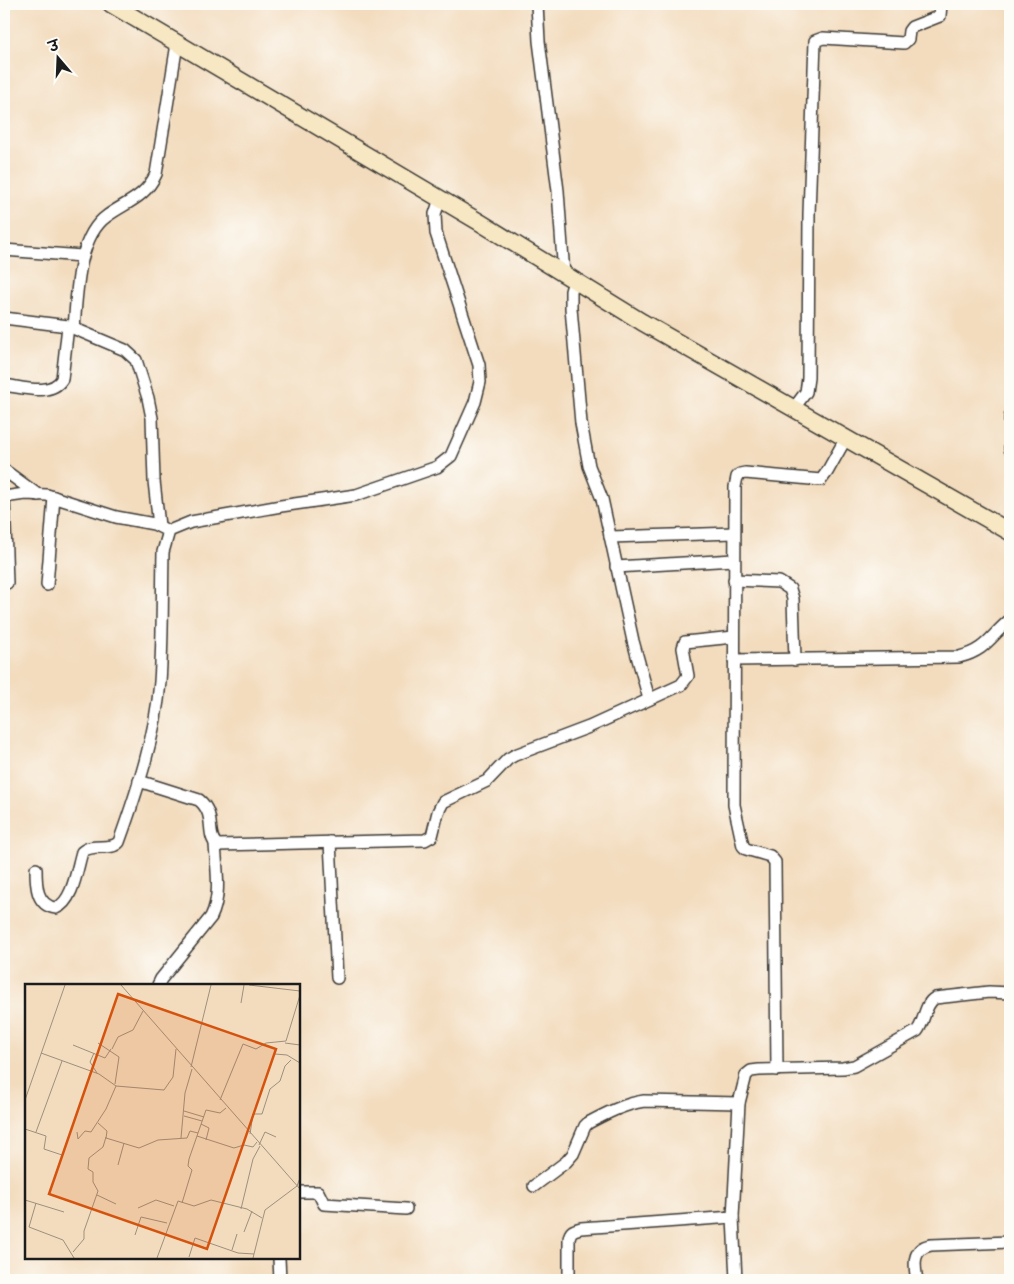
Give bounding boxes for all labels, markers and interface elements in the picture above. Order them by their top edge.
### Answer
north arrow [32,32,82,82]
text: उ [44,32,64,60]
inset map [25,984,300,1259]

